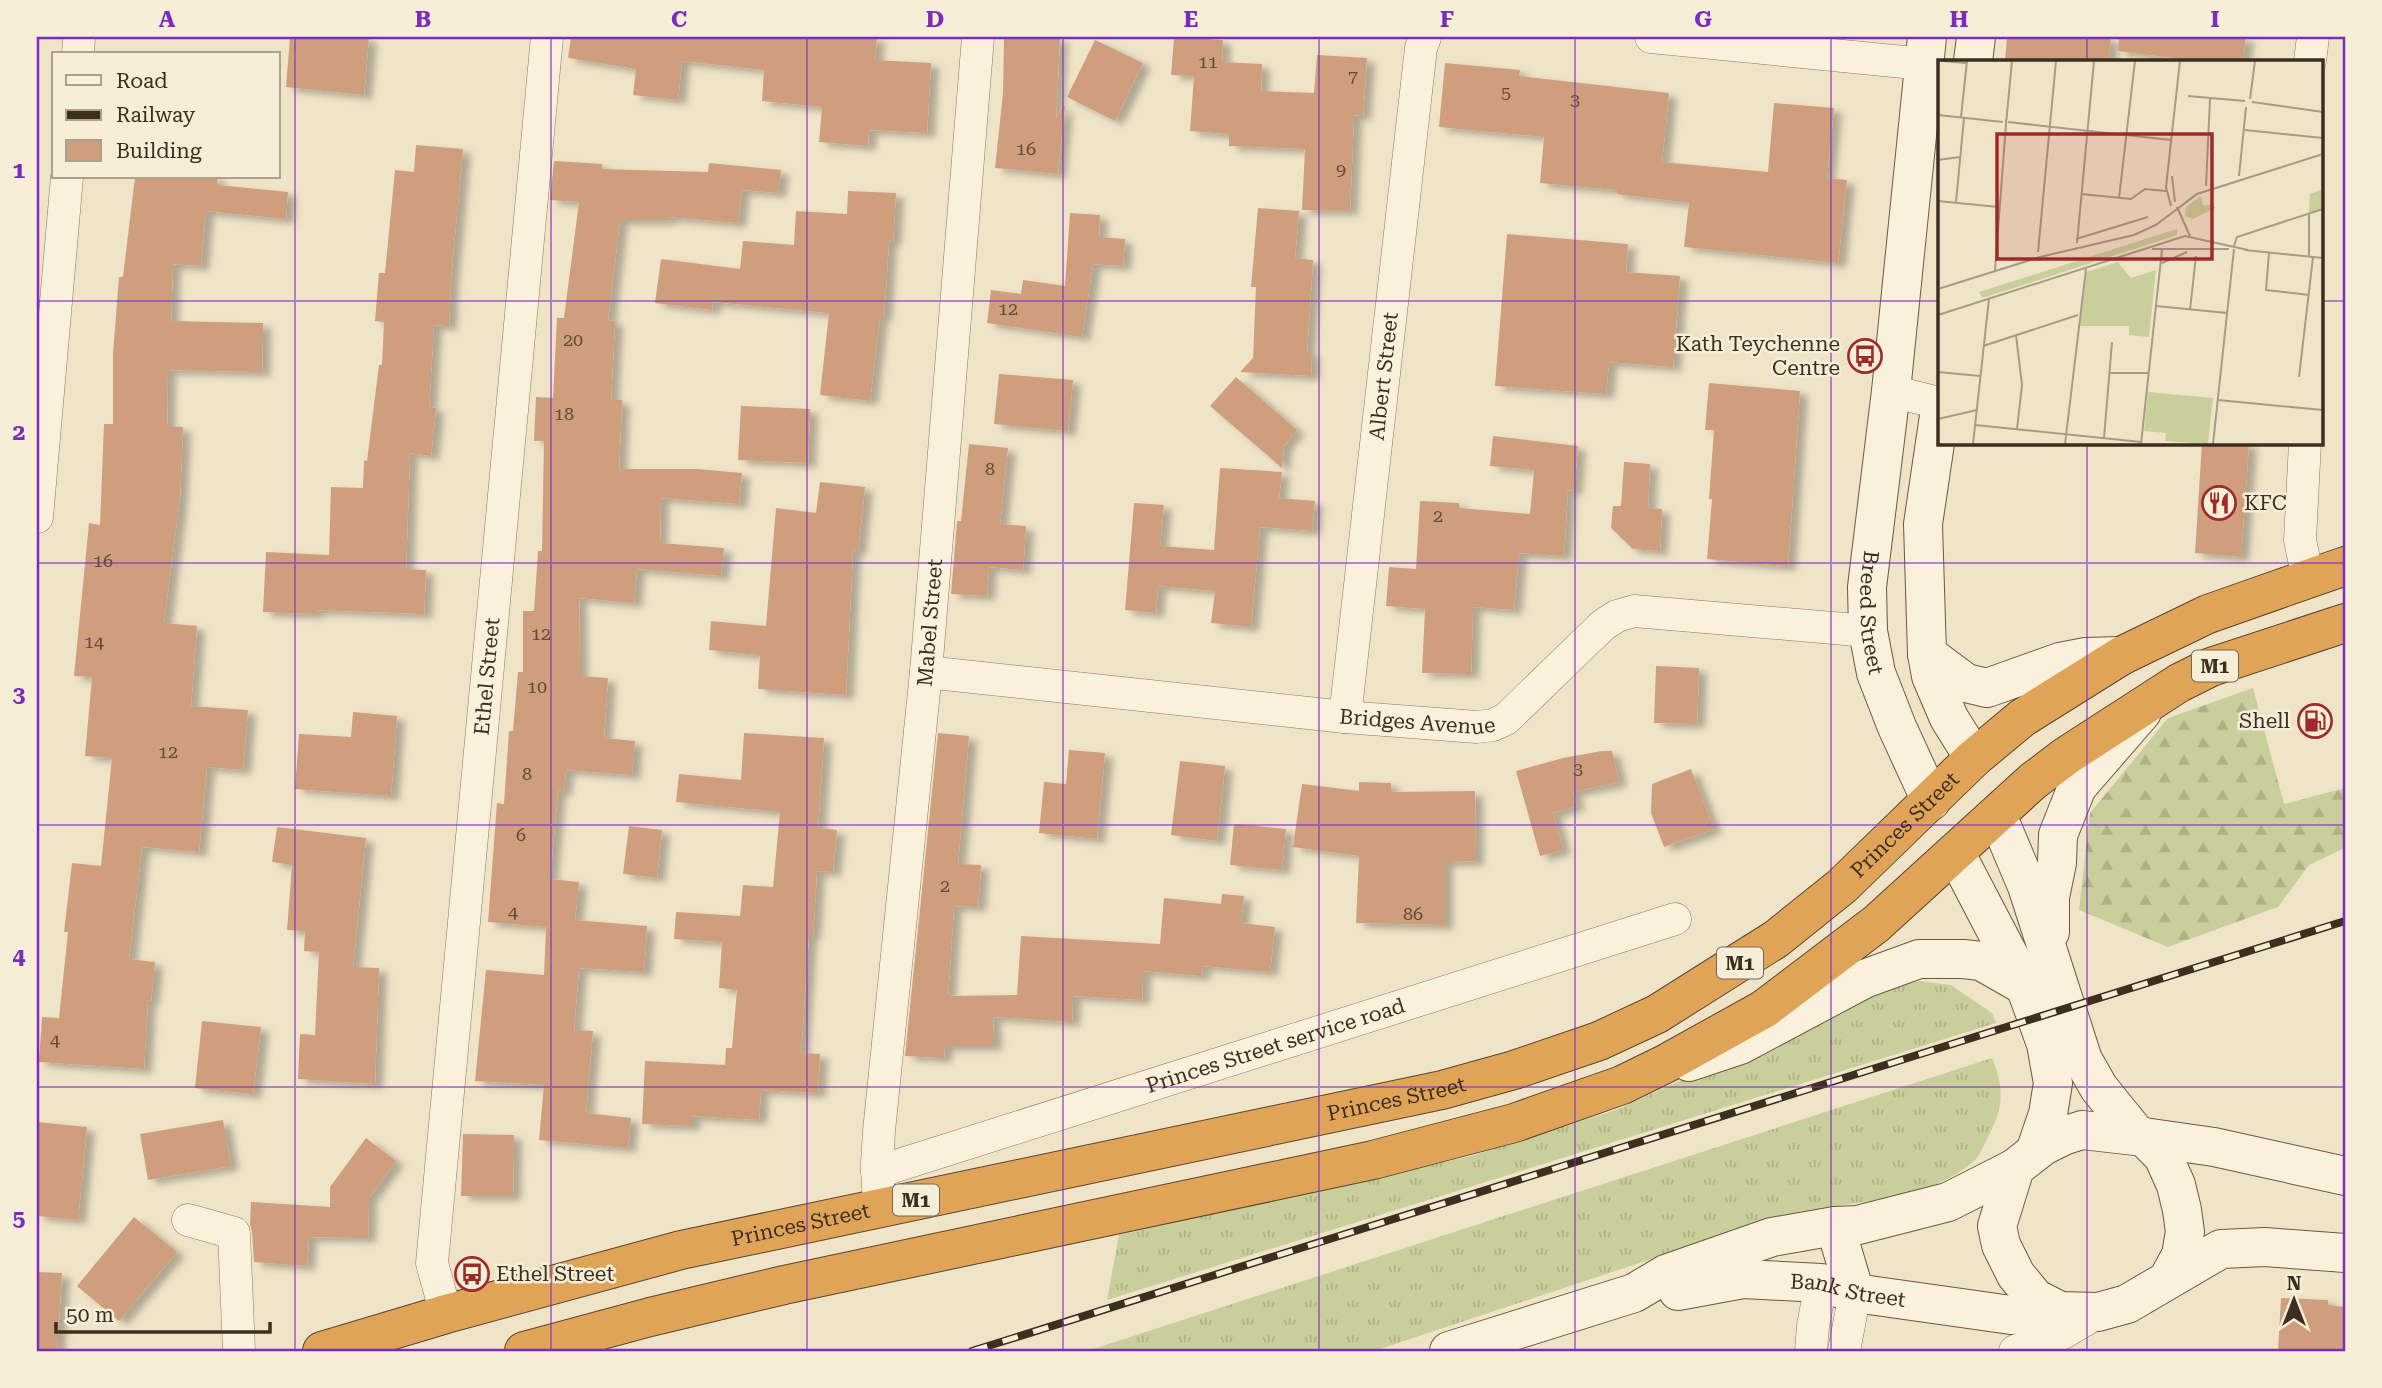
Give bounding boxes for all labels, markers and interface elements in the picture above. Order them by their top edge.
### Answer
text: A [159,6,176,33]
text: B [415,6,431,33]
text: C [671,6,687,33]
text: D [926,6,944,33]
text: E [1184,6,1198,33]
text: F [1440,6,1454,33]
text: G [1694,6,1712,33]
text: H [1950,6,1969,33]
text: I [2210,6,2220,33]
house number: 11 [1198,51,1218,72]
legend [52,52,280,178]
inset map [1938,60,2322,444]
house number: 7 [1348,66,1358,87]
text: Road [116,69,168,93]
house number: 5 [1501,82,1511,103]
house number: 3 [1570,89,1580,110]
text: Railway [116,103,196,127]
house number: 16 [1016,138,1036,159]
text: Building [116,139,202,163]
text: 1 [13,157,26,184]
house number: 9 [1336,159,1346,180]
house number: 12 [998,298,1018,319]
street label: Albert Street [1365,311,1403,442]
house number: 20 [563,329,583,350]
place label: Kath Teychenne Centre [1676,332,1840,380]
bus stop icon: Kath Teychenne Centre [1846,337,1884,375]
house number: 18 [554,403,574,424]
text: 2 [13,419,25,446]
house number: 8 [985,458,995,479]
restaurant icon: KFC [2200,484,2238,522]
place label: KFC [2244,491,2287,515]
house number: 2 [1433,505,1443,526]
street label: Breed Street [1855,549,1888,677]
house number: 16 [93,550,113,571]
street label: Mabel Street [913,558,947,688]
street label: Ethel Street [470,616,505,736]
house number: 12 [531,623,551,644]
house number: 14 [84,631,104,652]
road number: M1 [2192,650,2238,681]
house number: 10 [527,676,547,697]
text: 3 [13,681,26,708]
fuel station icon: Shell [2296,702,2334,740]
street label: Bridges Avenue [1338,705,1497,740]
place label: Shell [2239,709,2291,733]
house number: 12 [158,741,178,762]
house number: 3 [1573,758,1583,779]
house number: 8 [522,763,532,784]
street label: Princes Street [1846,767,1964,883]
house number: 6 [516,824,526,845]
house number: 2 [940,875,950,896]
house number: 4 [508,901,518,922]
house number: 86 [1403,903,1423,924]
text: 4 [13,943,26,970]
road number: M1 [1717,948,1763,979]
street label: Princes Street service road [1145,993,1409,1101]
house number: 4 [50,1029,60,1050]
street label: Princes Street [1325,1071,1469,1127]
road number: M1 [893,1184,939,1216]
street label: Princes Street [729,1199,872,1251]
text: 5 [13,1205,26,1232]
bus stop icon: Ethel Street [453,1255,491,1293]
place label: Ethel Street [496,1262,614,1286]
north arrow [2260,1266,2330,1336]
street label: Bank Street [1789,1269,1907,1312]
text: N [2287,1272,2302,1295]
scale bar [56,1290,270,1334]
text: 50 m [66,1303,114,1327]

